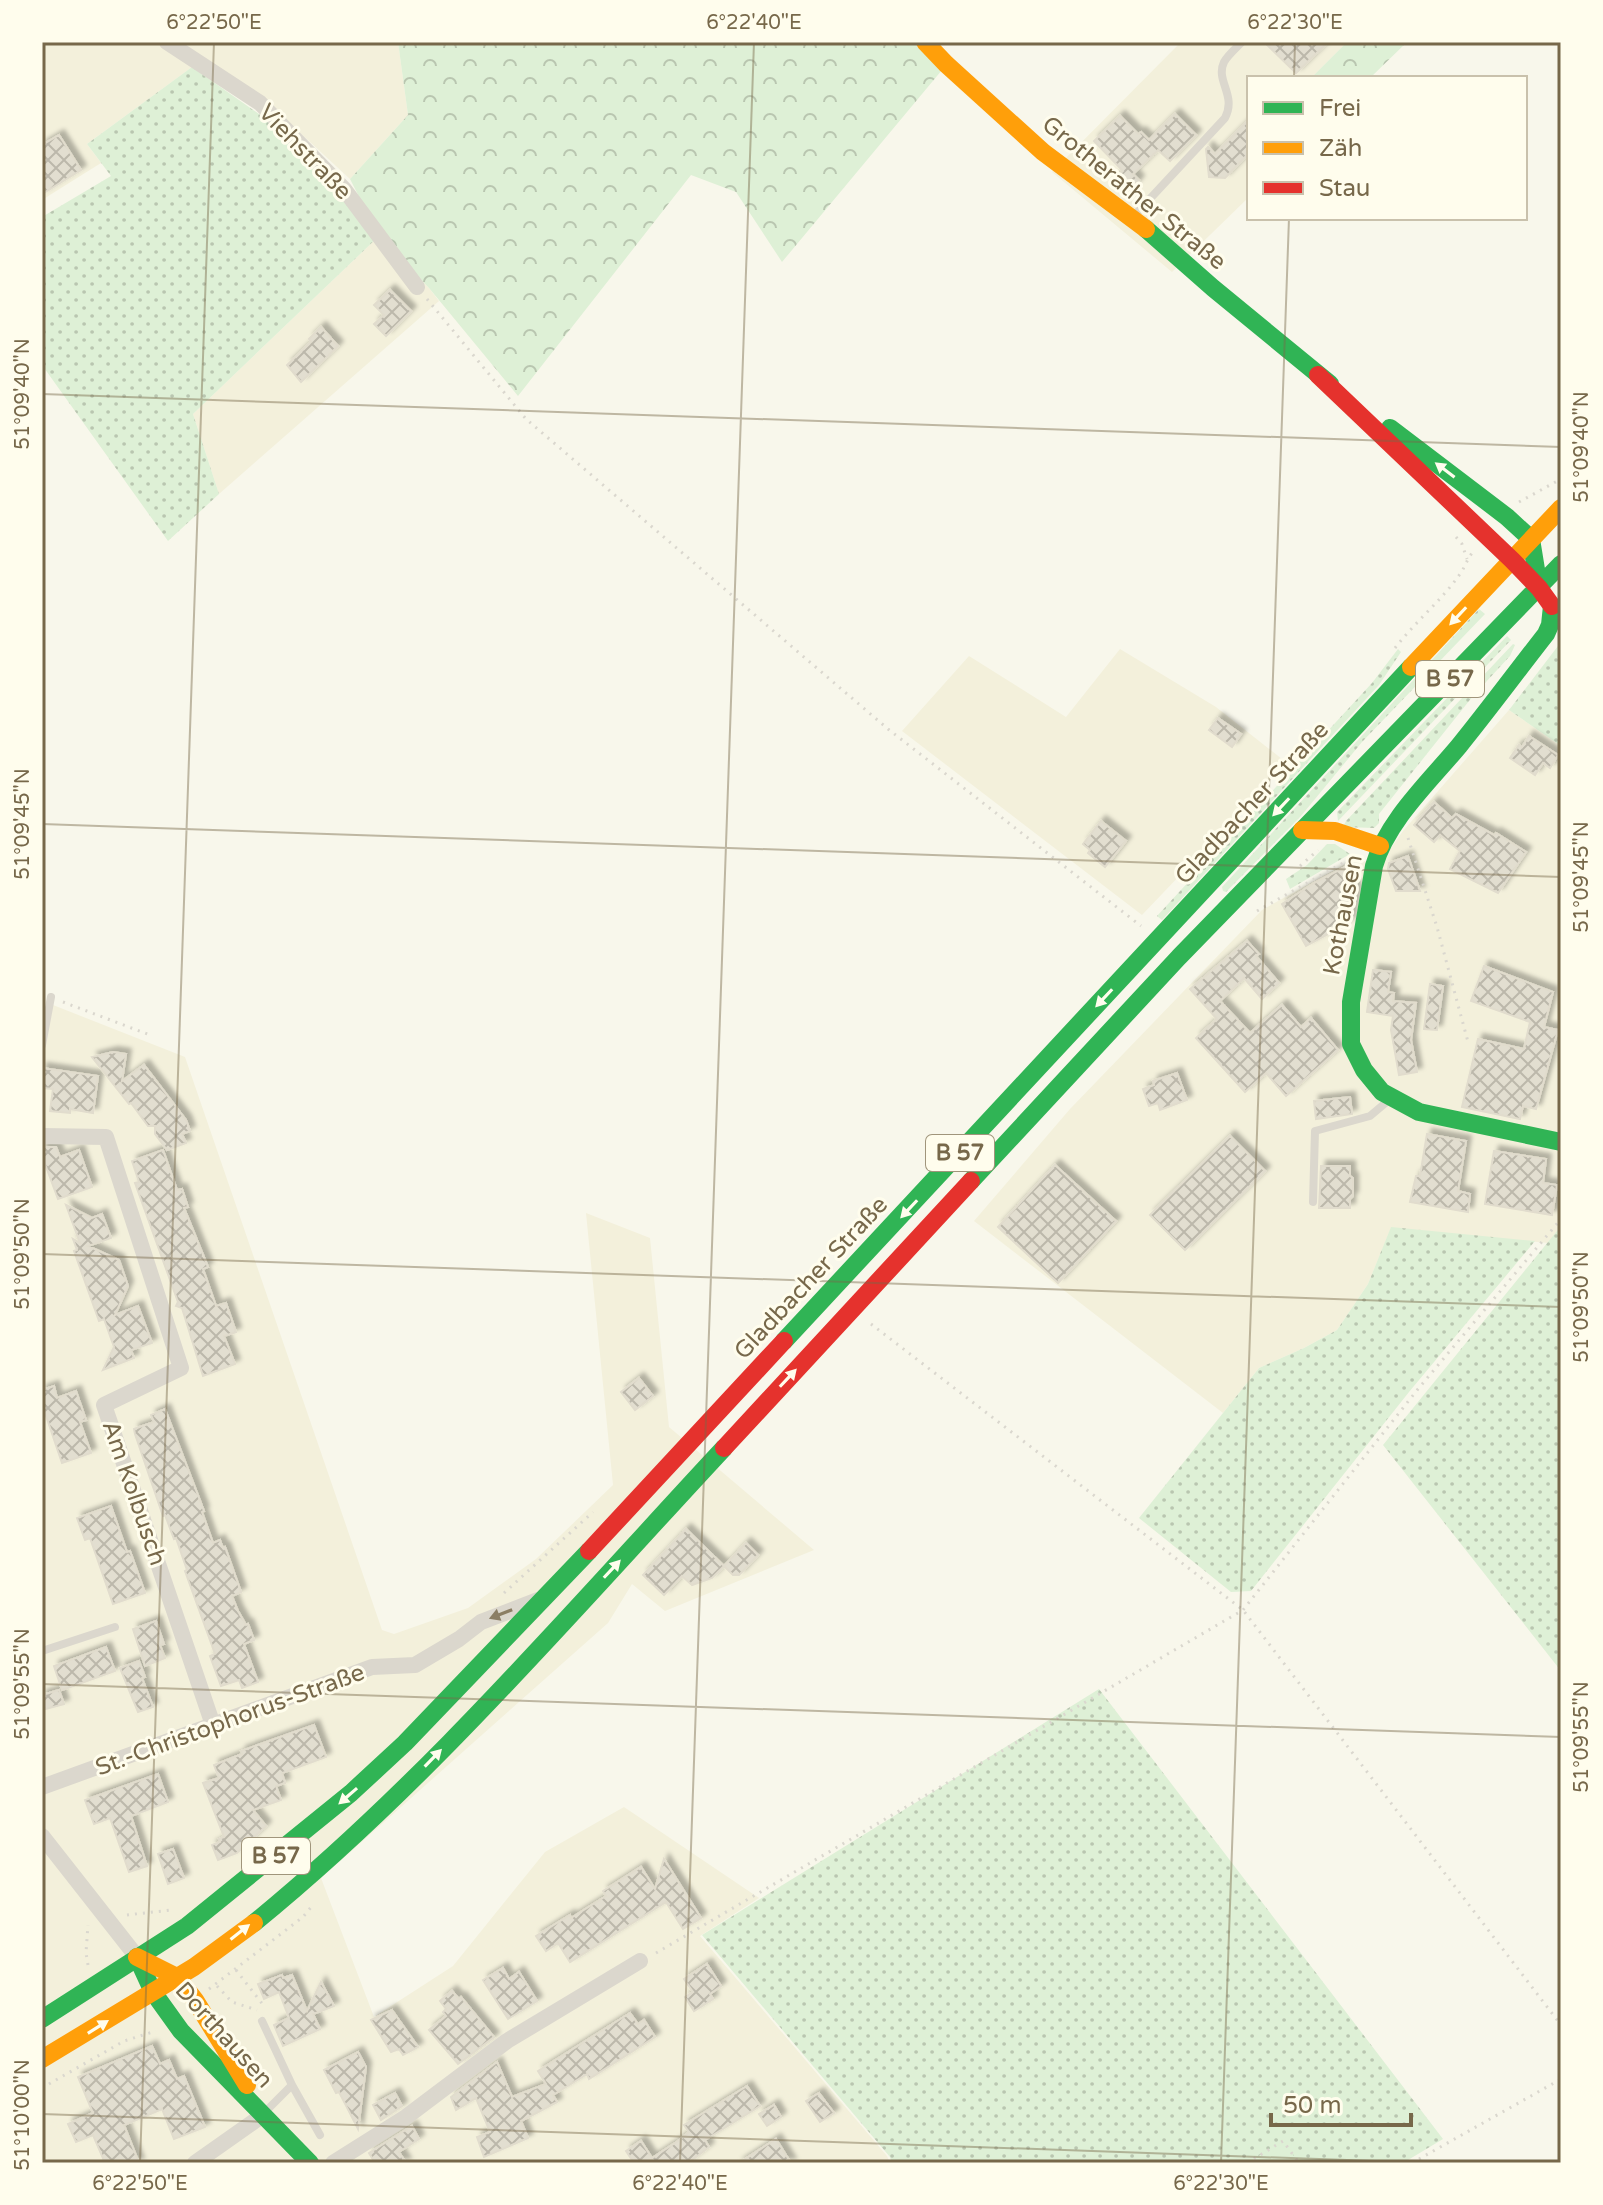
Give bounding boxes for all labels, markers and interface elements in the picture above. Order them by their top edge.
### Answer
text: 6°22'50"E [166,11,262,35]
text: 6°22'40"E [706,11,802,35]
text: 6°22'30"E [1247,11,1343,35]
legend [1247,76,1527,220]
text: Frei [1319,94,1361,123]
street label: Viehstraße [252,98,358,206]
street label: Grotherather Straße [1036,110,1232,276]
text: Zäh [1319,134,1362,163]
text: Stau [1319,174,1370,203]
text: 51°09'40"N [11,338,35,450]
text: 51°09'40"N [1570,391,1594,503]
one-way arrow [1434,462,1455,478]
one-way arrow [1449,607,1467,626]
road number: B 57 [1416,661,1484,697]
street label: Gladbacher Straße [1169,716,1335,890]
text: 51°09'45"N [11,768,35,880]
one-way arrow [1272,797,1290,816]
text: 51°09'45"N [1570,821,1594,933]
street label: Kothausen [1317,852,1369,978]
one-way arrow [1096,988,1114,1007]
road number: B 57 [926,1135,994,1171]
street label: Gladbacher Straße [728,1191,894,1365]
text: 51°09'50"N [11,1198,35,1310]
one-way arrow [900,1199,918,1218]
text: 51°09'50"N [1570,1251,1594,1363]
one-way arrow [779,1368,797,1387]
street label: Am Kolbusch [96,1417,172,1569]
one-way arrow [602,1559,620,1578]
one-way arrow [489,1608,513,1621]
text: 51°09'55"N [11,1628,35,1740]
street label: St.-Christophorus-Straße [91,1658,369,1782]
text: 51°09'55"N [1570,1681,1594,1793]
one-way arrow [424,1749,442,1768]
one-way arrow [338,1786,357,1804]
road number: B 57 [242,1838,310,1874]
one-way arrow [230,1924,251,1940]
street label: Dorthausen [169,1976,279,2094]
one-way arrow [87,2020,109,2034]
text: 51°10'00"N [11,2059,35,2171]
scale bar [1271,2077,1411,2127]
text: 50 m [1283,2091,1341,2120]
text: 6°22'50"E [92,2172,188,2196]
text: 6°22'40"E [632,2172,728,2196]
text: 6°22'30"E [1173,2172,1269,2196]

